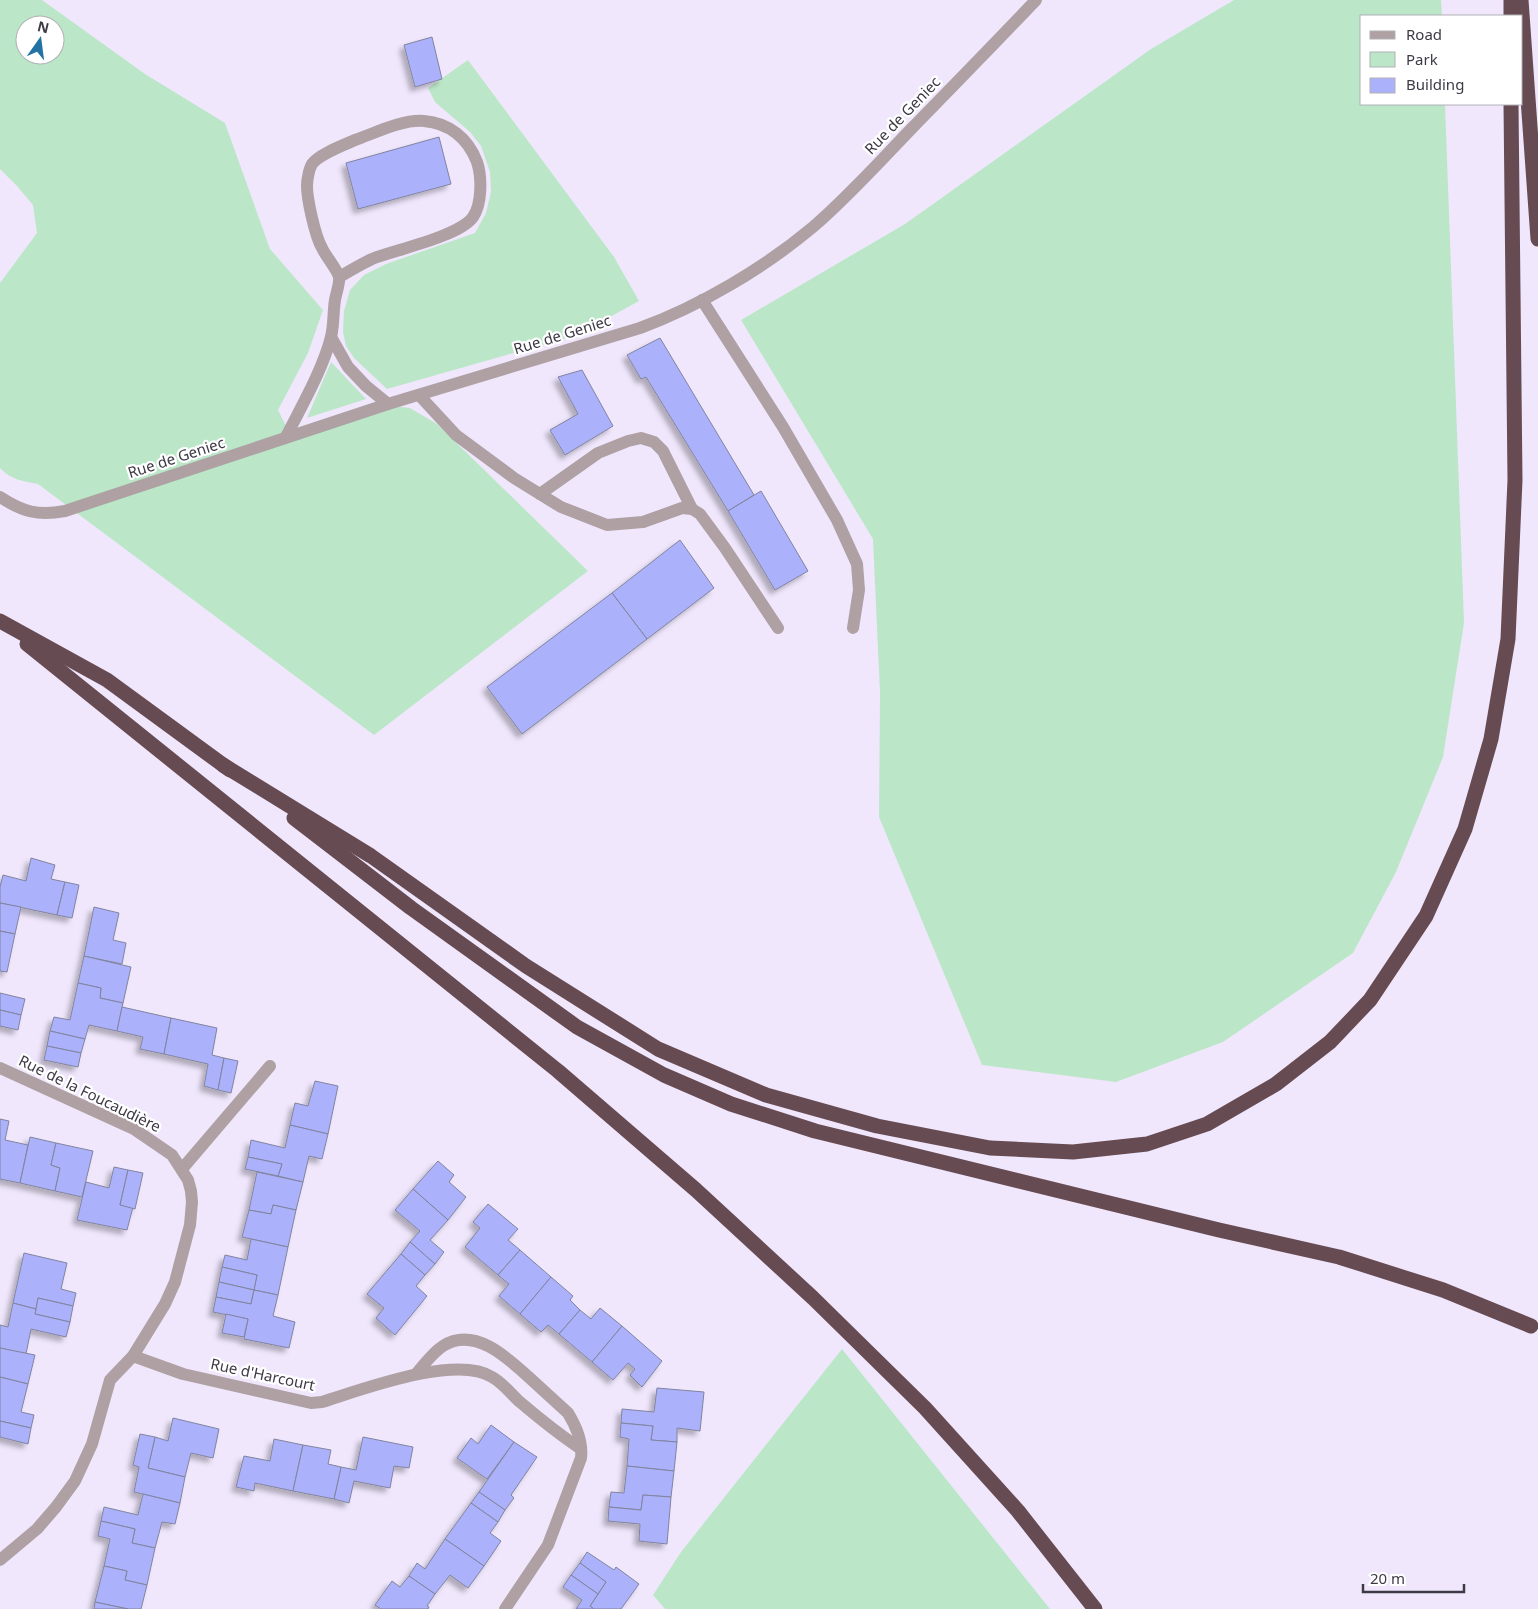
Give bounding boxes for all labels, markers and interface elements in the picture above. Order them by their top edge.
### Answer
north arrow [15,15,65,65]
legend [1360,15,1523,105]
text: N [35,16,51,37]
text: Road [1406,24,1442,44]
text: Park [1406,49,1438,69]
street label: Rue de Geniec [860,72,944,158]
text: Building [1406,74,1464,94]
street label: Rue de Geniec [511,310,613,358]
street label: Rue de Geniec [125,432,227,482]
street label: Rue de la Foucaudière [16,1050,164,1136]
street label: Rue d'Harcourt [209,1353,318,1395]
scale bar [1363,1562,1464,1594]
text: 20 m [1370,1568,1405,1588]

